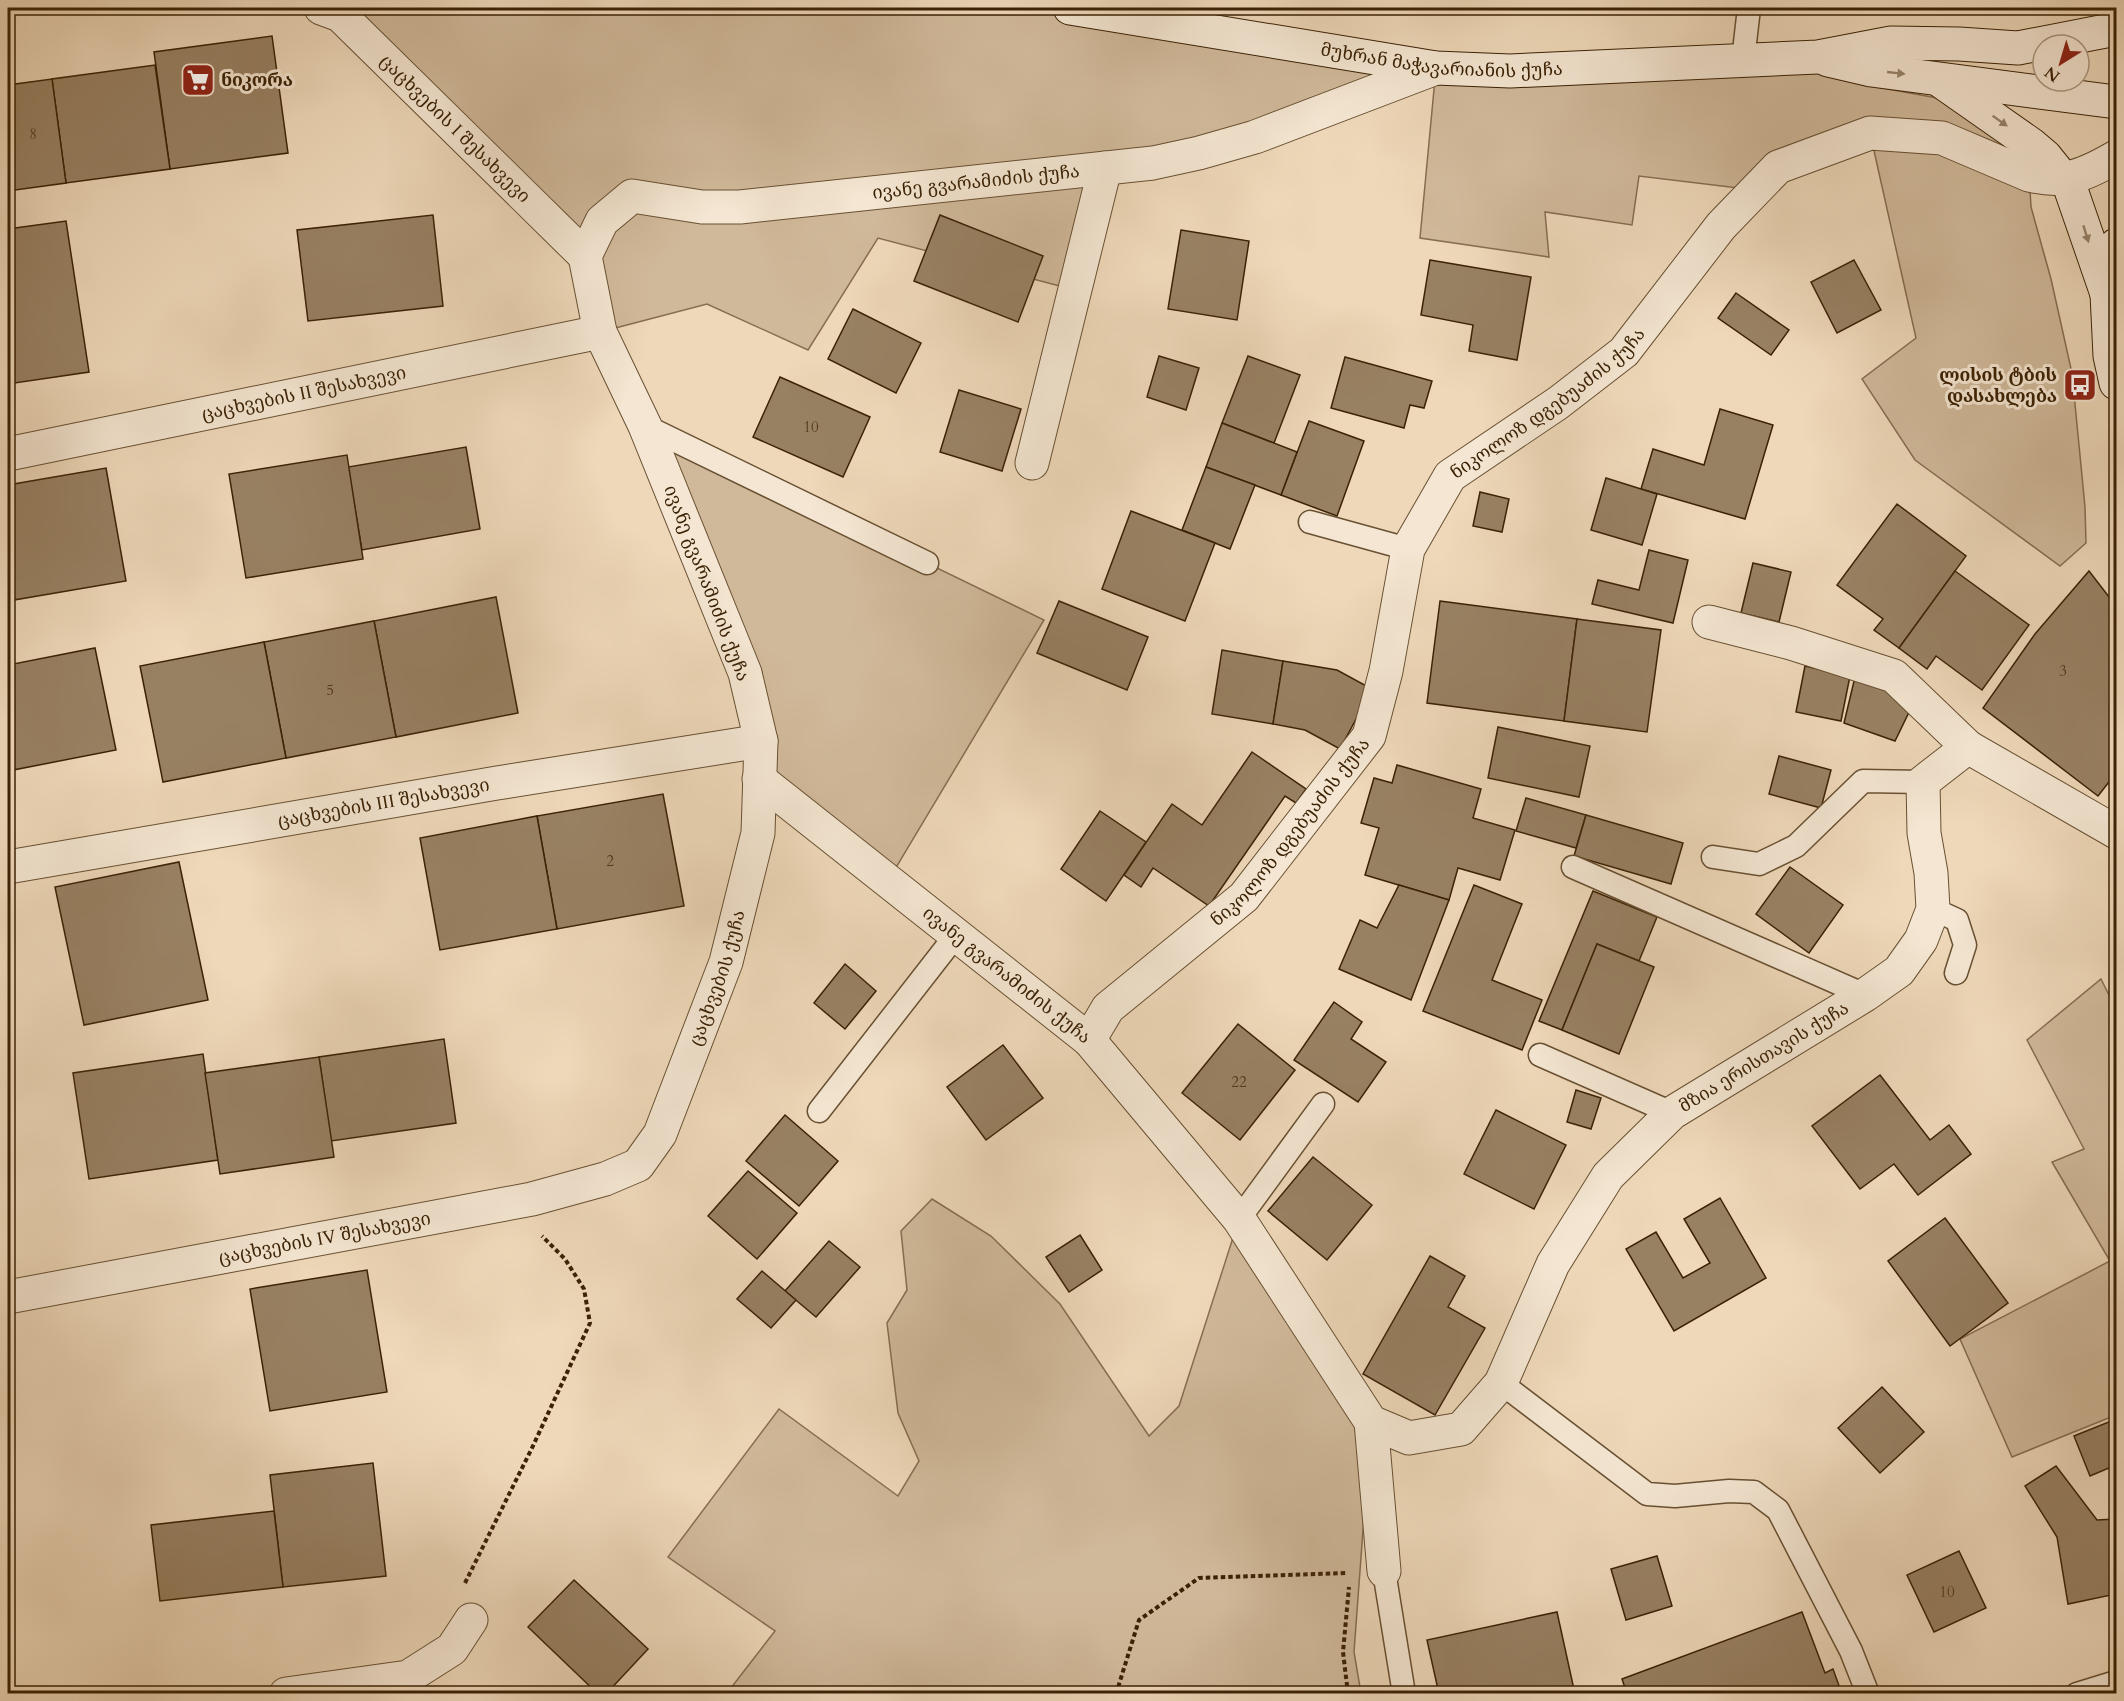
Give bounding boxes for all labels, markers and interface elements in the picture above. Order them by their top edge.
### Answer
north arrow [2031,33,2091,93]
street label: მუხრან მაჭავარიანის ქუჩა [1319,37,1563,84]
street label: ცაცხვების I შესახვევი [374,49,536,209]
text: N [2040,61,2065,87]
supermarket icon: ნიკორა [180,62,216,98]
place label: ნიკორა [221,68,293,93]
one-way arrow [1886,68,1905,77]
one-way arrow [1992,115,2008,127]
house number: 8 [29,124,37,144]
street label: ივანე გვარამიძის ქუჩა [871,159,1081,206]
one-way arrow [2082,225,2091,243]
street label: ნიკოლოზ დგებუაძის ქუჩა [1445,323,1651,485]
street label: ცაცხვების II შესახვევი [199,360,409,427]
place label: ლისის ტბის დასახლება [1939,363,2057,409]
bus stop icon: ლისის ტბის დასახლება [2062,367,2098,403]
house number: 10 [803,417,819,437]
street label: ივანე გვარამიძის ქუჩა [658,481,756,685]
house number: 3 [2059,661,2067,681]
house number: 5 [326,680,334,700]
street label: ნიკოლოზ დგებუაძის ქუჩა [1205,733,1376,932]
street label: ცაცხვების III შესახვევი [276,773,491,833]
house number: 2 [606,851,614,871]
street label: ივანე გვარამიძის ქუჩა [917,901,1096,1050]
street label: ცაცხვების ქუჩა [683,908,751,1050]
street label: მზია ერისთავის ქუჩა [1674,996,1854,1119]
house number: 22 [1231,1072,1247,1092]
street label: ცაცხვების IV შესახვევი [216,1206,433,1270]
house number: 10 [1939,1582,1955,1602]

